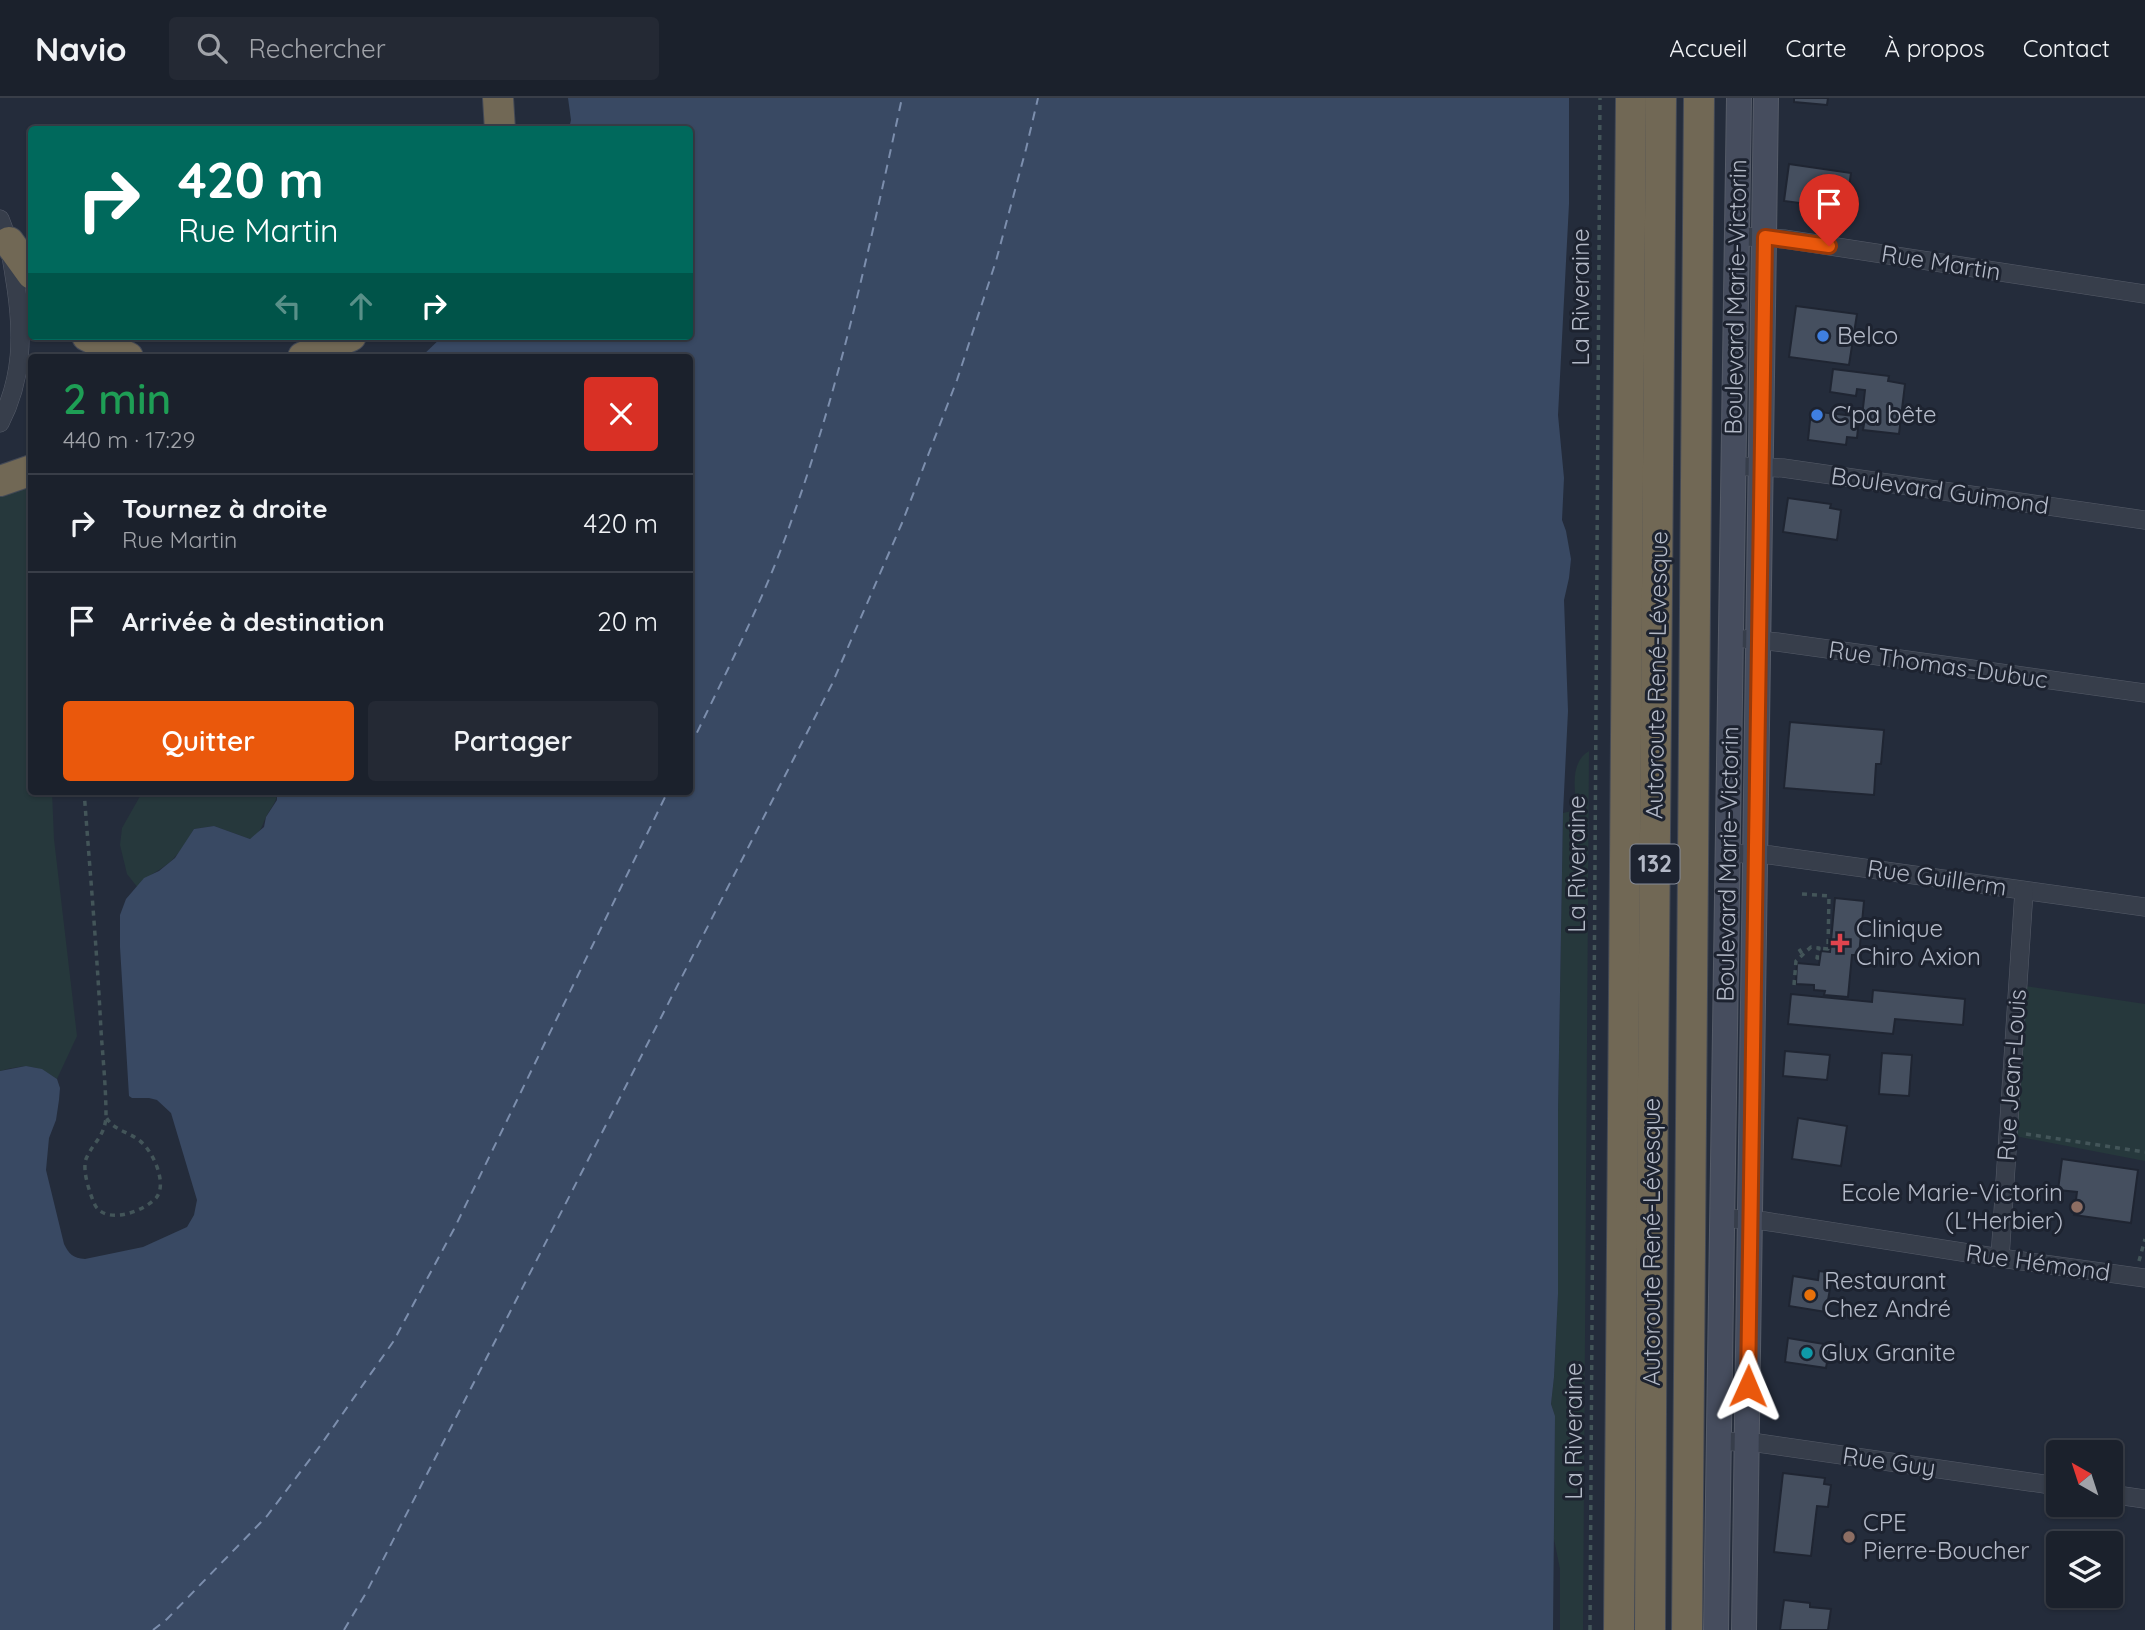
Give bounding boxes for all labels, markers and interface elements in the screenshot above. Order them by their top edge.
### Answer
search box [169,17,659,80]
text: Navio [35,28,127,69]
icon: search [193,29,231,67]
text: Rechercher [249,32,386,65]
text: Accueil [1669,33,1748,63]
text: Carte [1786,33,1847,63]
text: À propos [1885,33,1985,63]
text: Contact [2023,33,2110,63]
text: 420 m [178,149,324,210]
icon: right [63,154,154,245]
street label: Boulevard Marie-Victorin [1718,159,1752,435]
pin [1799,174,1859,246]
icon: arrive [1810,185,1848,223]
text: Rue Martin [178,210,339,250]
street label: La Riveraine [1565,228,1595,366]
street label: Rue Martin [1879,238,2003,286]
icon: left [269,287,307,325]
icon: ahead [342,287,380,325]
icon: right [415,287,453,325]
place label: Belco [1837,320,1898,350]
marker: Belco [1815,328,1831,344]
text: 2 min [63,372,171,425]
button: close [584,377,658,451]
place label: C'pa bête [1831,399,1937,429]
marker: C'pa bête [1809,407,1825,423]
text: 440 m · 17:29 [63,425,195,454]
street label: Boulevard Guimond [1829,460,2051,520]
text: Tournez à droite [122,492,327,525]
icon: right [63,504,101,542]
text: 420 m [584,507,658,540]
text: Rue Martin [122,525,237,554]
street label: Autoroute René-Lévesque [1638,531,1674,819]
icon: arrive [63,602,101,640]
text: Arrivée à destination [122,605,385,638]
text: 20 m [597,605,658,638]
street label: Rue Thomas-Dubuc [1827,634,2050,694]
button: Quitter [63,701,354,781]
button: Partager [368,701,658,781]
street label: Boulevard Marie-Victorin [1710,726,1744,1002]
street label: La Riveraine [1561,795,1591,933]
road number: 132 [1630,844,1680,884]
street label: Rue Guillerm [1865,852,2009,902]
place label: Clinique Chiro Axion [1856,913,1981,971]
marker: Clinique Chiro Axion [1830,933,1850,953]
street label: Rue Jean-Louis [1990,988,2032,1162]
street label: Autoroute René-Lévesque [1636,1098,1666,1386]
place label: Ecole Marie-Victorin (L'Herbier) [1841,1177,2063,1235]
marker: Ecole Marie-Victorin (L'Herbier) [2069,1199,2085,1215]
street label: Rue Hémond [1964,1237,2112,1287]
place label: Restaurant Chez André [1824,1265,1951,1323]
marker: Restaurant Chez André [1802,1287,1818,1303]
place label: Glux Granite [1821,1337,1956,1367]
marker: Glux Granite [1799,1345,1815,1361]
position arrow [1711,1349,1785,1423]
street label: La Riveraine [1558,1362,1588,1500]
street label: Rue Guy [1841,1440,1938,1482]
north arrow [2046,1440,2123,1517]
map controls [2046,1440,2123,1608]
place label: CPE Pierre-Boucher [1863,1507,2030,1565]
marker: CPE Pierre-Boucher [1841,1529,1857,1545]
button: layers [2046,1531,2123,1608]

